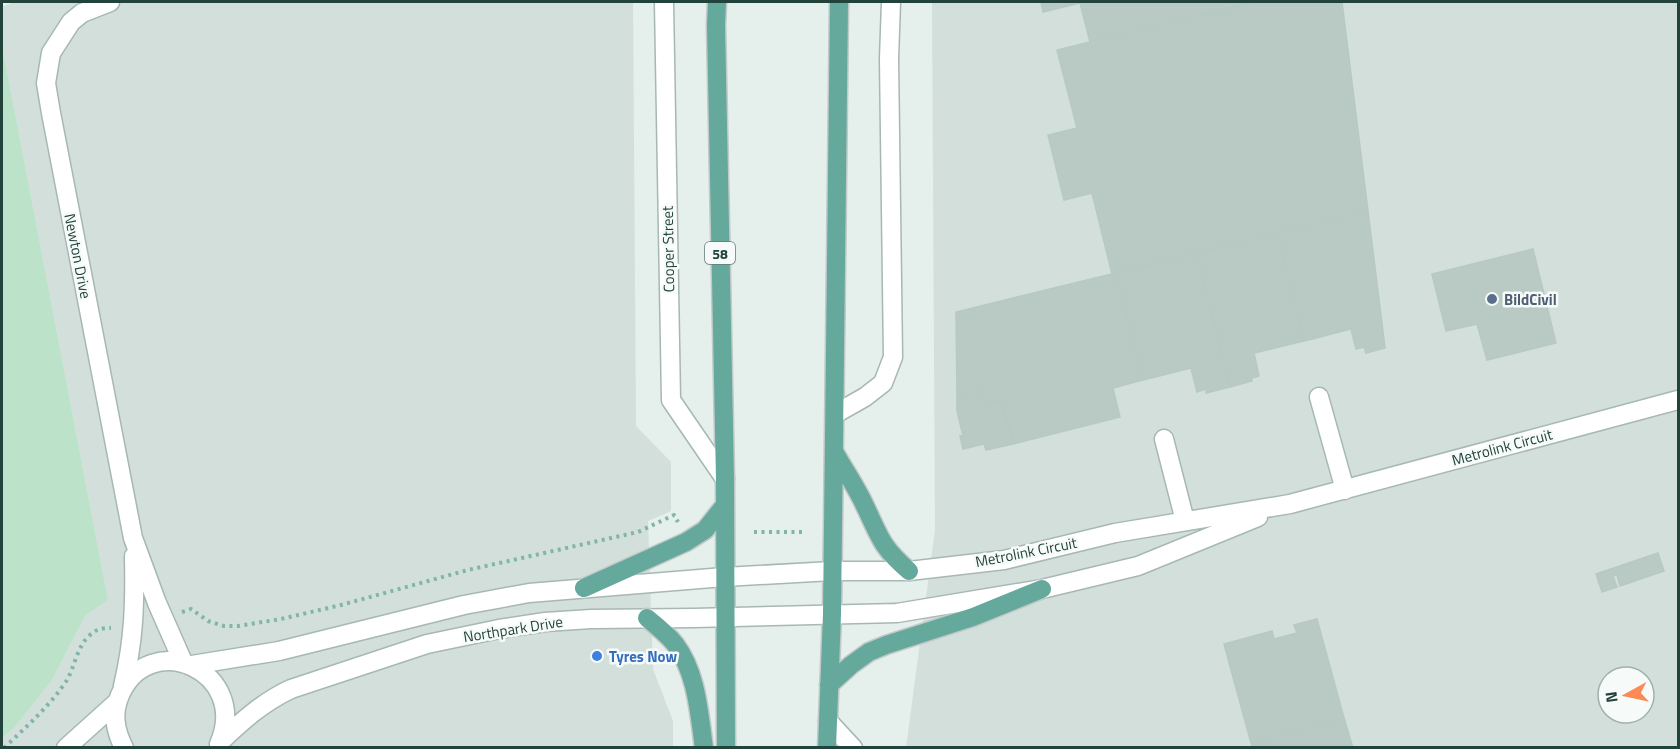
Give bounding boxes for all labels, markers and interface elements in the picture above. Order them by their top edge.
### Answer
street label: Cooper Street [656,205,680,292]
street label: Newton Drive [58,211,98,301]
road number: 58 [705,242,735,264]
place label: BildCivil [1504,288,1557,311]
marker: BildCivil [1485,292,1499,306]
street label: Metrolink Circuit [1449,422,1555,471]
street label: Metrolink Circuit [973,531,1080,573]
street label: Northpark Drive [462,610,564,648]
place label: Tyres Now [609,645,678,668]
marker: Tyres Now [590,649,604,663]
north arrow [1596,665,1656,725]
text: N [1598,690,1624,704]

